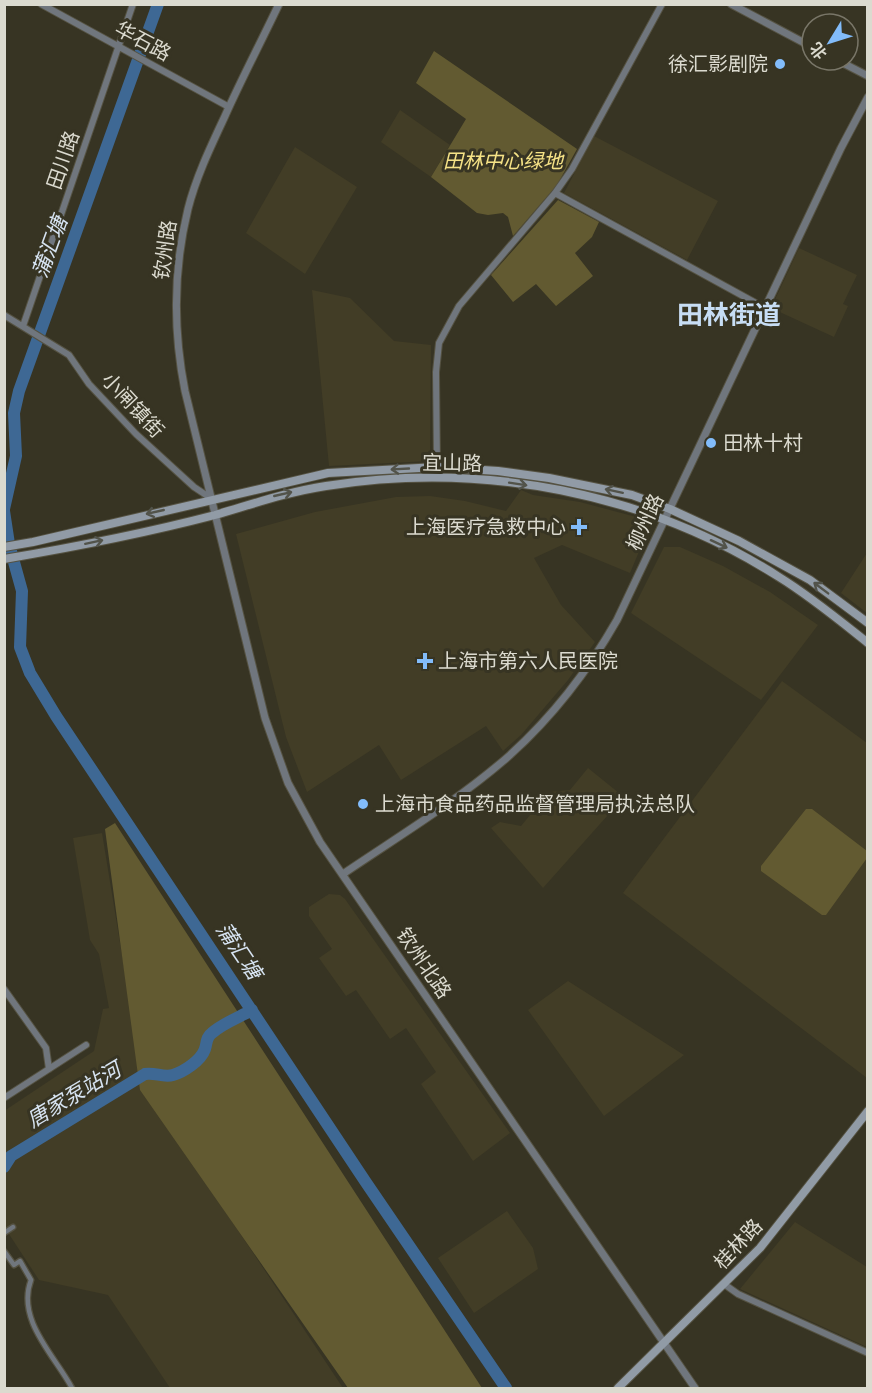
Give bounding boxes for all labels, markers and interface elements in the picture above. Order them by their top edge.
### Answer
north arrow [800,12,860,72]
street label: 华石路 [110,13,177,67]
text: 北 [803,38,832,66]
place label: 徐汇影剧院 [668,48,768,77]
marker: 徐汇影剧院 [773,57,787,71]
street label: 田川路 [38,126,85,193]
park label: 田林中心绿地 [443,145,565,174]
water label: 蒲汇塘 [23,209,74,281]
street label: 钦州路 [145,218,182,282]
district label: 田林街道 [677,294,781,331]
street label: 小闸镇街 [96,365,172,443]
place label: 田林十村 [723,427,803,456]
marker: 田林十村 [704,436,718,450]
street label: 宜山路 [422,446,482,477]
one-way arrow [391,464,411,475]
one-way arrow [508,478,528,489]
one-way arrow [605,485,625,496]
one-way arrow [273,488,292,500]
street label: 柳州路 [618,488,669,555]
one-way arrow [146,507,165,519]
place label: 上海医疗急救中心 [406,511,566,540]
marker: 上海医疗急救中心 [570,518,588,536]
one-way arrow [84,535,103,547]
one-way arrow [709,539,727,551]
one-way arrow [813,581,829,594]
place label: 上海市第六人民医院 [438,645,618,674]
marker: 上海市第六人民医院 [416,652,434,670]
place label: 上海市食品药品监督管理局执法总队 [375,788,695,817]
marker: 上海市食品药品监督管理局执法总队 [356,797,370,811]
water label: 蒲汇塘 [211,915,272,987]
street label: 钦州北路 [391,921,460,1003]
water label: 唐家泵站河 [20,1051,129,1133]
street label: 桂林路 [706,1211,768,1275]

